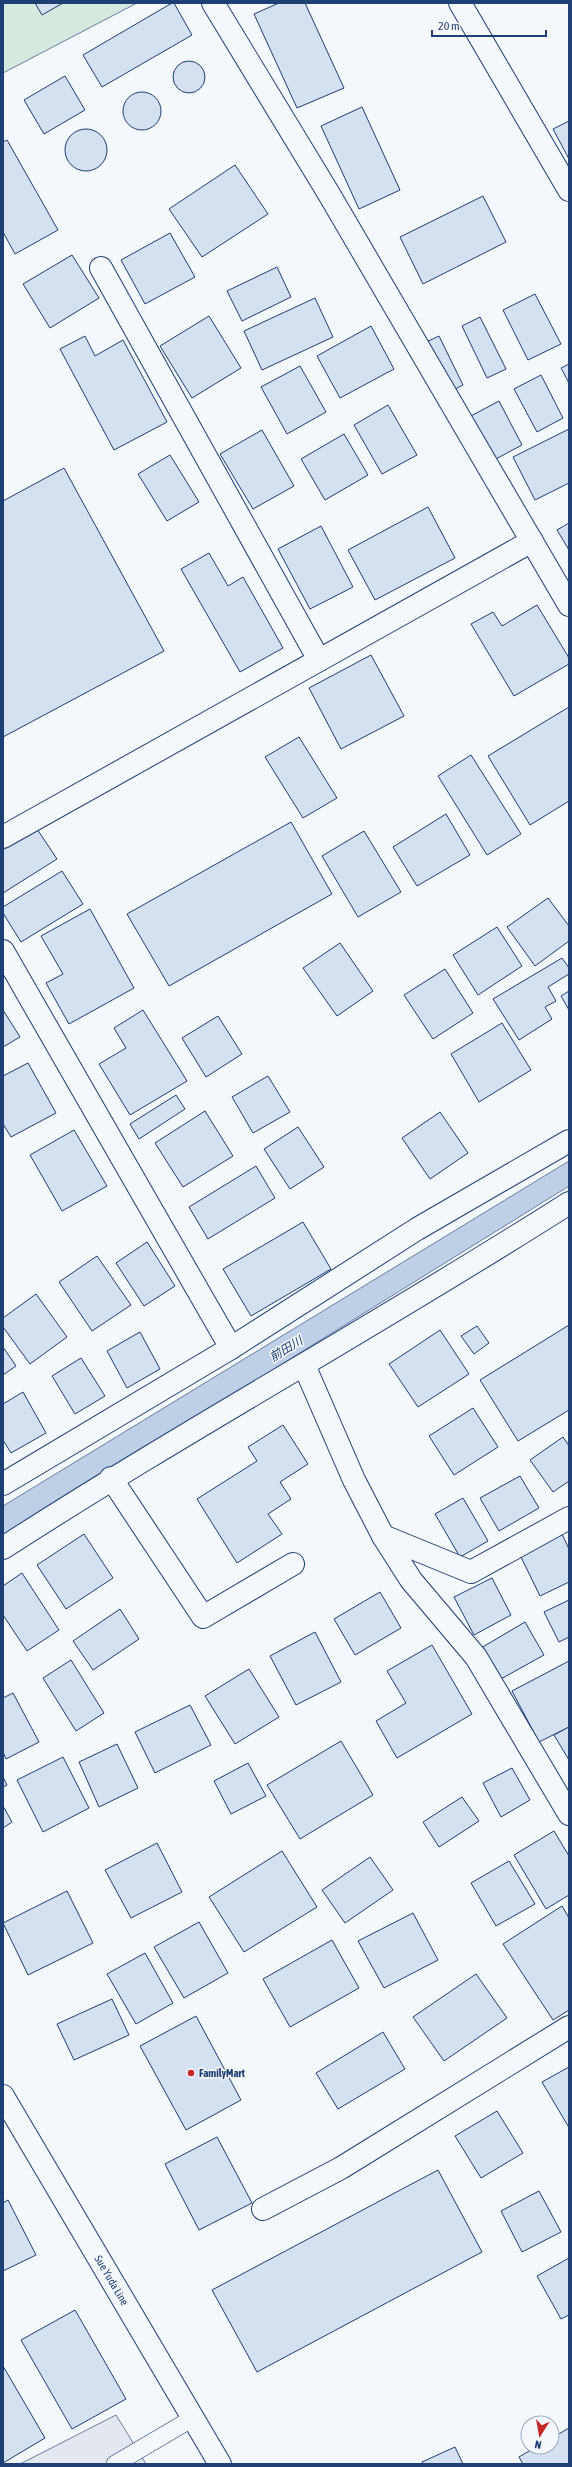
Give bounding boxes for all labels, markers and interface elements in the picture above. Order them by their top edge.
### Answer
scale bar [432,12,546,38]
text: 20 m [438,19,460,33]
water label: 前田川 [267,1333,307,1364]
place label: FamilyMart [199,2067,246,2079]
marker: FamilyMart [186,2068,196,2078]
street label: Sue Yuda Line [92,2253,131,2307]
north arrow [520,2415,560,2455]
text: N [534,2438,542,2451]

